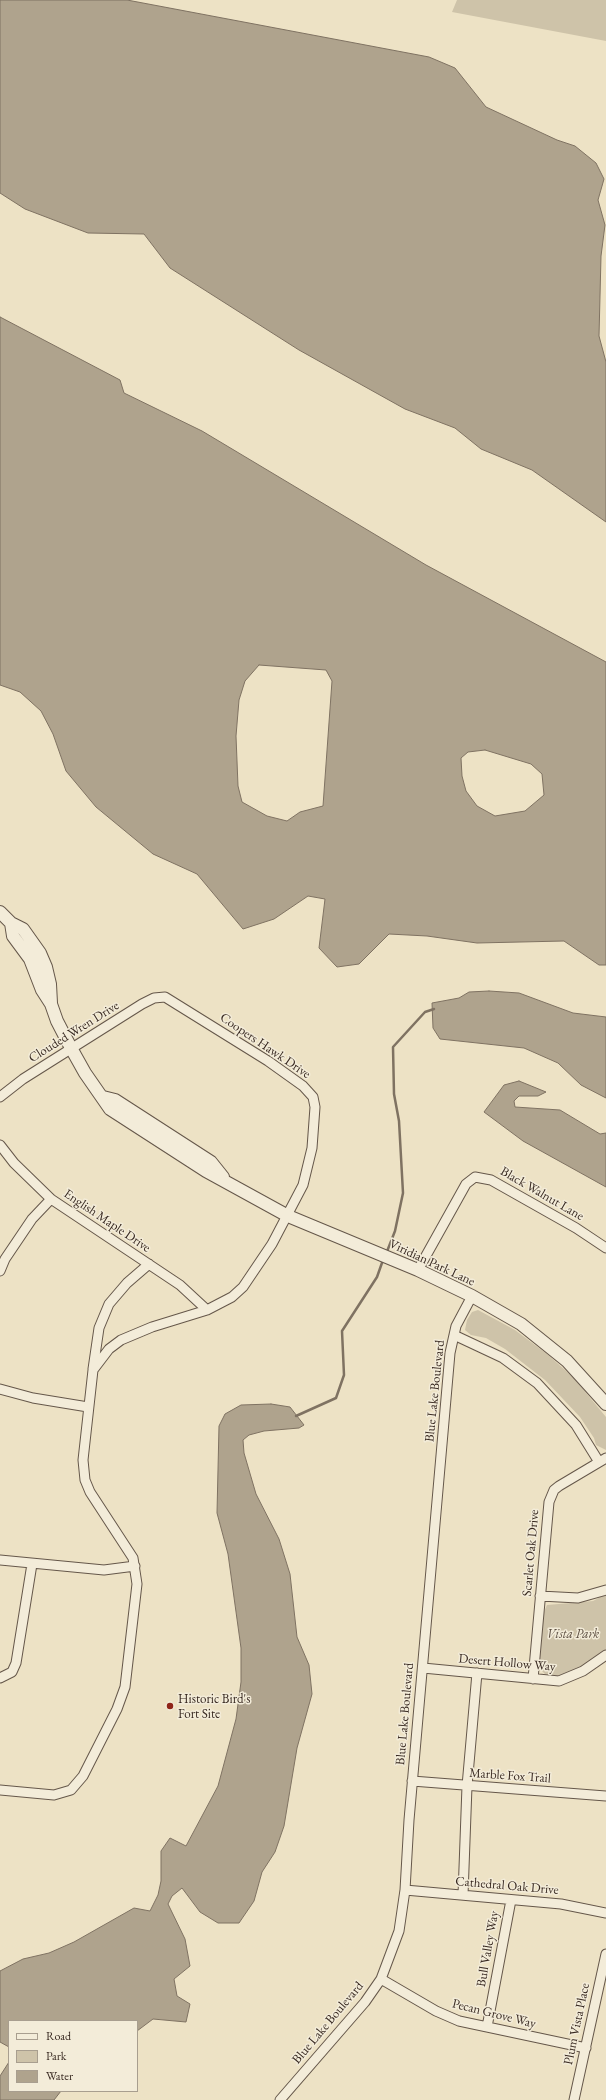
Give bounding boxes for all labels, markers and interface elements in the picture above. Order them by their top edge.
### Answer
street label: Clouded Wren Drive [26,998,122,1066]
street label: Coopers Hawk Drive [217,1010,313,1082]
street label: Black Walnut Lane [497,1164,587,1224]
street label: English Maple Drive [61,1186,153,1256]
street label: Viridian Park Lane [387,1236,477,1290]
street label: Blue Lake Boulevard [422,1339,448,1443]
street label: Scarlet Oak Drive [519,1509,543,1597]
park label: Vista Park [547,1626,599,1642]
street label: Desert Hollow Way [458,1651,556,1675]
street label: Blue Lake Boulevard [393,1662,417,1766]
place label: Historic Bird's Fort Site [178,1691,250,1722]
marker: Historic Bird's Fort Site [165,1701,175,1711]
street label: Marble Fox Trail [469,1765,551,1787]
street label: Cathedral Oak Drive [455,1874,559,1898]
street label: Bull Valley Way [474,1910,502,1988]
street label: Blue Lake Boulevard [289,1979,367,2067]
street label: Plum Vista Place [561,1982,593,2066]
street label: Pecan Grove Way [451,1996,537,2032]
legend [8,2020,138,2092]
text: Road [46,2028,71,2044]
text: Park [46,2048,66,2064]
text: Water [46,2068,73,2084]

